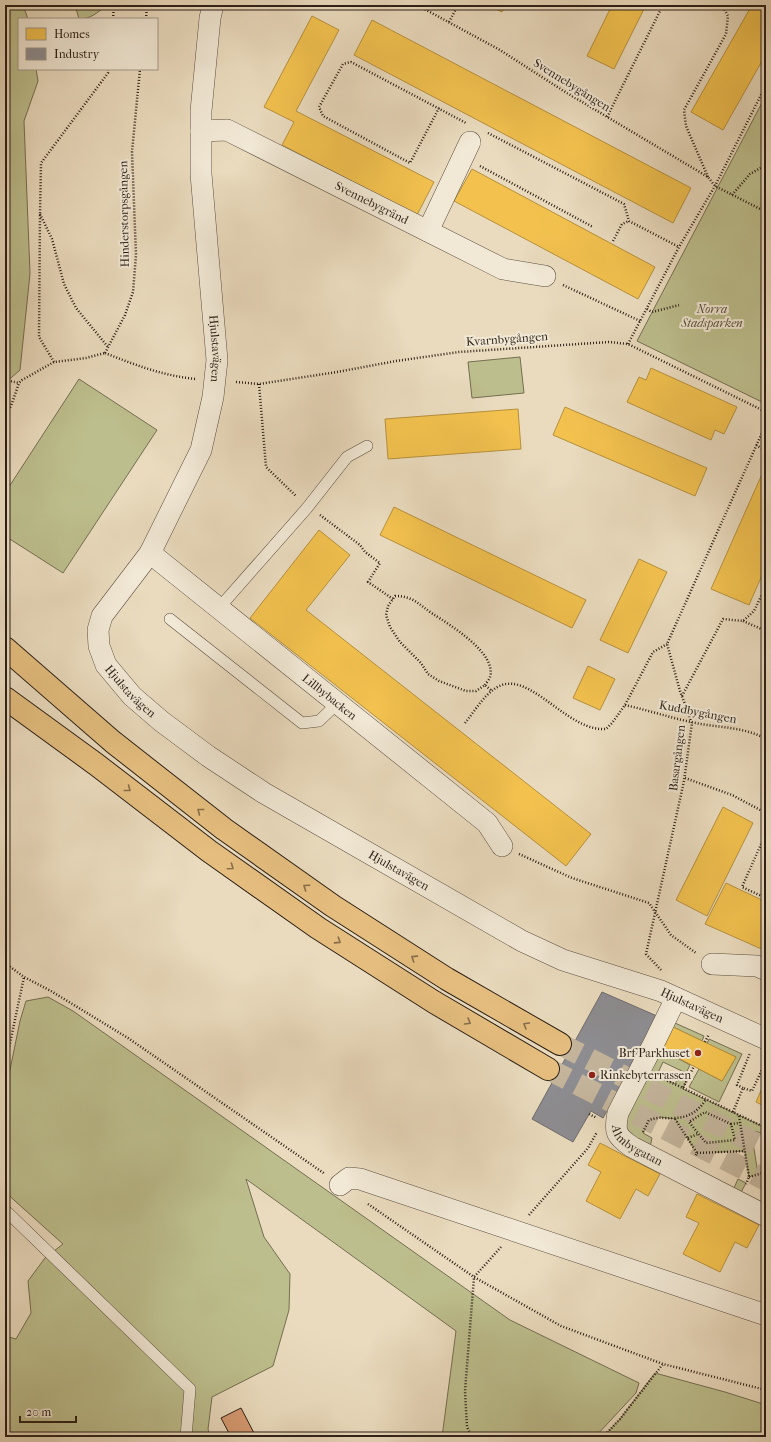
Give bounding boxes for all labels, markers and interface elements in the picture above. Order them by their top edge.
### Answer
legend [18,18,158,70]
text: Homes [54,27,90,41]
text: Industry [54,47,100,61]
street label: Svennebygången [531,56,613,114]
street label: Hinderstorpsgången [116,160,132,268]
street label: Svennebygränd [333,179,411,227]
park label: Norra Stadsparken [680,302,743,330]
street label: Hjulstavägen [206,314,224,383]
street label: Kvarnbygången [466,329,549,349]
street label: Hjulstavägen [102,662,159,720]
street label: Lillbybacken [299,671,360,723]
street label: Kuddbygången [658,698,738,726]
street label: Basargången [666,724,688,792]
one-way arrow [123,784,130,791]
one-way arrow [198,808,205,815]
street label: Hjulstavägen [366,848,432,893]
one-way arrow [227,862,234,869]
one-way arrow [303,884,310,892]
one-way arrow [334,936,341,944]
one-way arrow [412,956,419,963]
street label: Hjulstavägen [658,985,726,1026]
one-way arrow [464,1018,471,1025]
one-way arrow [523,1022,530,1029]
place label: Brf Parkhuset [619,1046,691,1060]
marker: Brf Parkhuset [693,1048,703,1058]
place label: Rinkebyterrassen [600,1068,691,1082]
marker: Rinkebyterrassen [587,1070,597,1080]
street label: Almbygatan [609,1123,665,1169]
scale bar [20,1398,76,1424]
text: 20 m [26,1405,51,1419]

